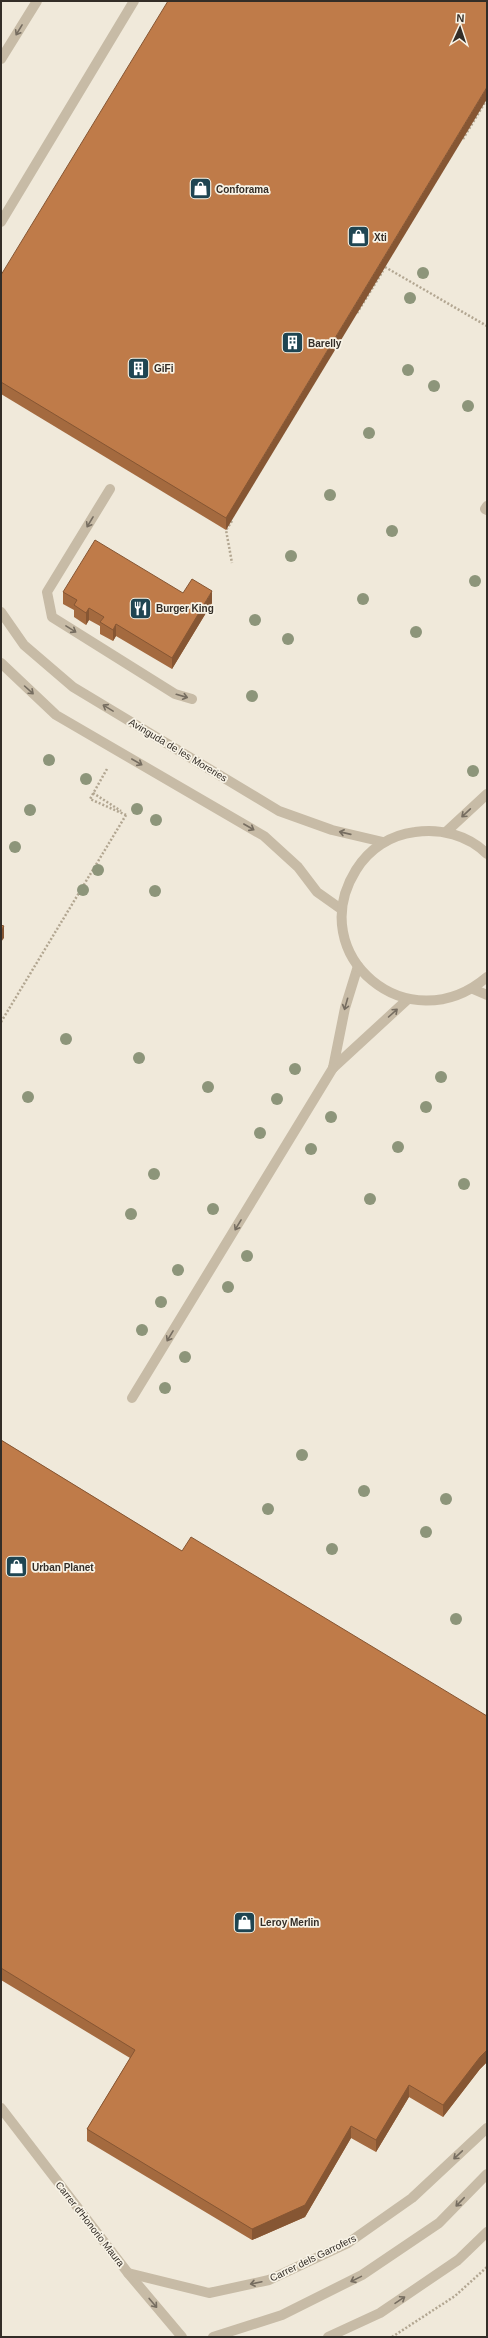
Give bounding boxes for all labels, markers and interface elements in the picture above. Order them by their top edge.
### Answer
north arrow [440,8,480,48]
text: N [456,12,465,24]
one-way arrow [14,24,22,36]
shop icon: Conforama [188,176,214,202]
place label: Conforama [216,184,269,195]
shop icon: Xti [345,224,371,250]
place label: Xti [374,232,387,243]
building icon: Barelly [280,330,306,356]
place label: Barelly [308,338,342,349]
building icon: GiFi [126,355,152,381]
place label: GiFi [154,363,174,374]
one-way arrow [85,516,93,528]
restaurant icon: Burger King [127,595,153,621]
place label: Burger King [156,603,214,614]
one-way arrow [65,625,76,633]
one-way arrow [24,685,34,695]
one-way arrow [175,693,188,700]
one-way arrow [103,704,114,712]
street label: Avinguda de les Moreries [127,716,229,784]
one-way arrow [131,758,143,766]
one-way arrow [461,808,471,817]
one-way arrow [243,823,255,831]
one-way arrow [339,829,352,837]
one-way arrow [342,997,349,1010]
one-way arrow [388,1008,398,1017]
one-way arrow [233,1219,241,1231]
one-way arrow [166,1330,174,1341]
shop icon: Urban Planet [4,1554,30,1580]
place label: Urban Planet [32,1562,94,1573]
shop icon: Leroy Merlin [231,1909,257,1935]
place label: Leroy Merlin [260,1917,319,1928]
one-way arrow [453,2150,463,2160]
street label: Carrer d'Honorio Maura [53,2179,127,2269]
one-way arrow [455,2197,465,2207]
street label: Carrer dels Garrofers [268,2232,358,2284]
one-way arrow [350,2276,362,2283]
one-way arrow [250,2279,263,2287]
one-way arrow [394,2295,405,2304]
one-way arrow [149,2297,158,2308]

